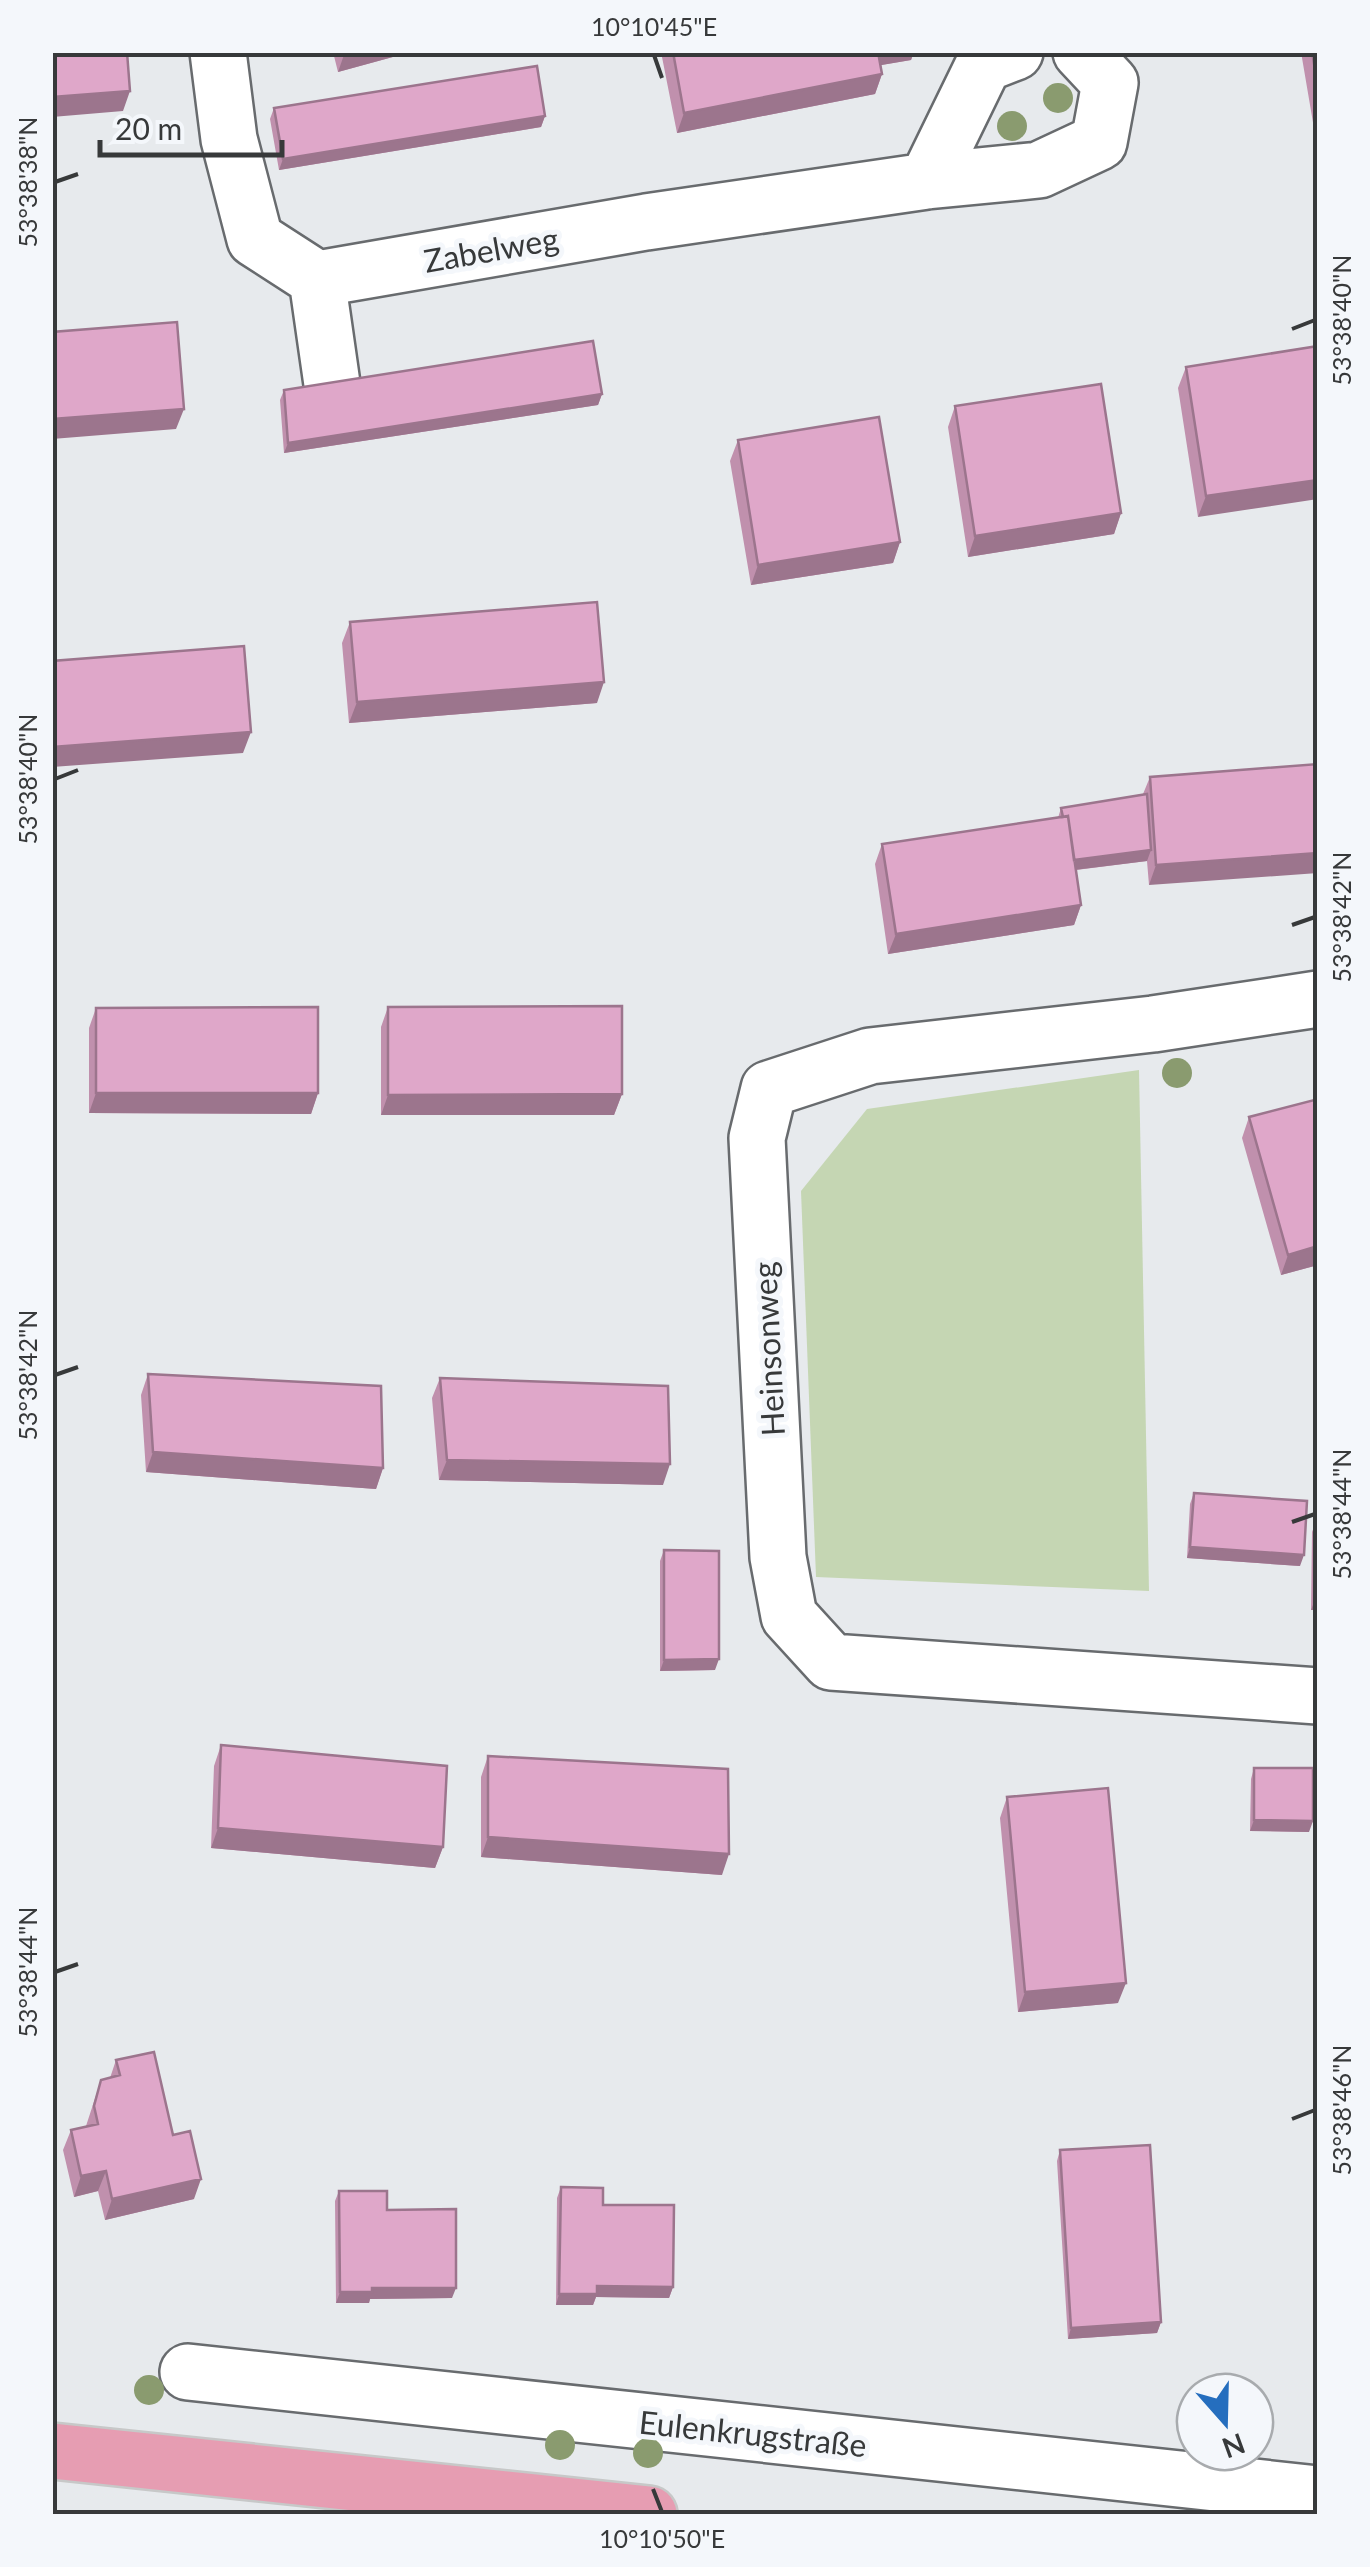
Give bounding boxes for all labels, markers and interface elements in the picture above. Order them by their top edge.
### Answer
text: 10°10'45"E [591,11,717,41]
scale bar [100,95,282,157]
text: 20 m [115,110,182,146]
text: 53°38'38"N [12,117,42,247]
street label: Zabelweg [421,218,561,280]
text: 53°38'40"N [1326,255,1356,385]
text: 53°38'40"N [12,714,42,844]
text: 53°38'42"N [1326,852,1356,982]
street label: Heinsonweg [744,1261,792,1437]
text: 53°38'42"N [12,1310,42,1440]
text: 53°38'44"N [1326,1449,1356,1579]
text: 53°38'44"N [12,1907,42,2037]
text: 53°38'46"N [1326,2045,1356,2175]
north arrow [1175,2372,1275,2472]
street label: Eulenkrugstraße [637,2402,869,2464]
text: N [1218,2427,1250,2466]
text: 10°10'50"E [599,2523,725,2553]

